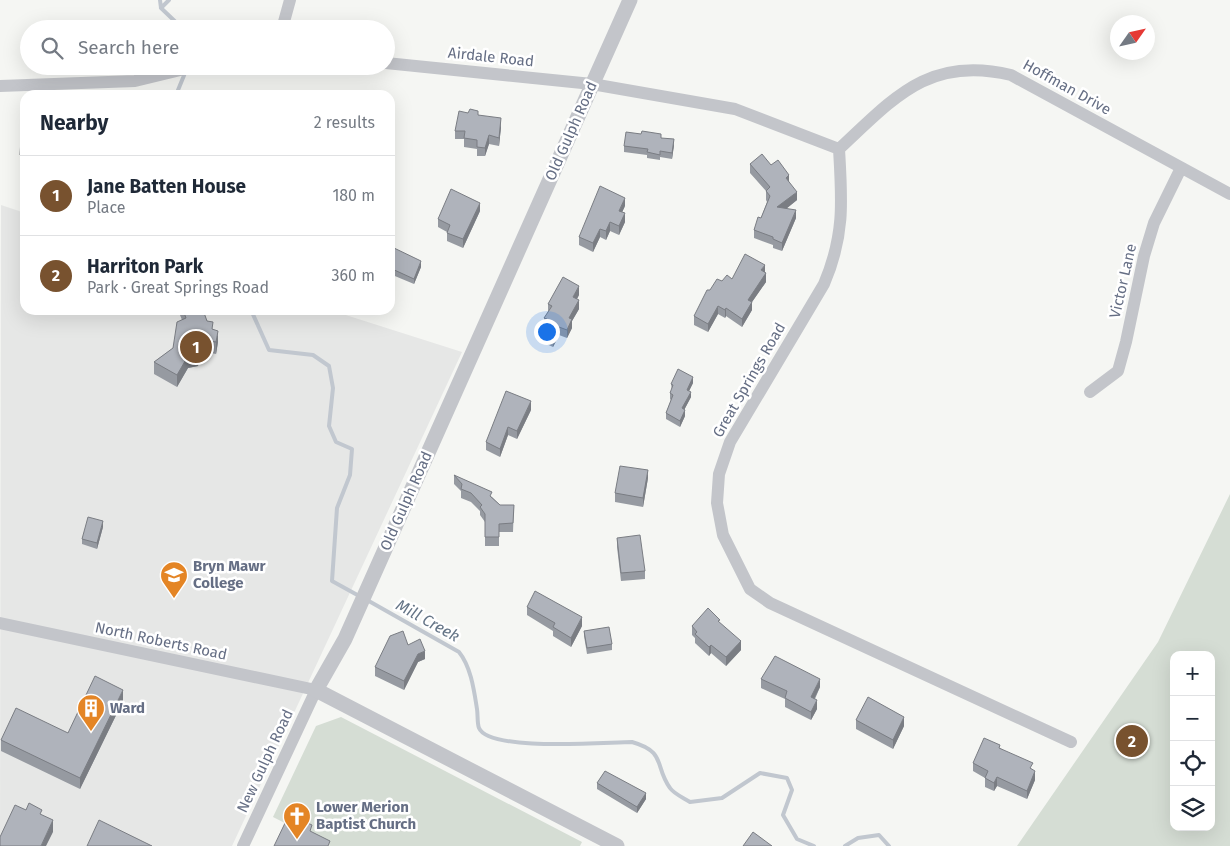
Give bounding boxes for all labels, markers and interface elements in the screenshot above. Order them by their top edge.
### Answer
north arrow [1110,15,1155,60]
search box [20,20,395,75]
icon: search [38,34,66,62]
text: Search here [78,36,179,59]
street label: Airdale Road [447,44,535,70]
street label: Hoffman Drive [1020,55,1114,119]
street label: Old Gulph Road [541,79,601,183]
text: Nearby [40,110,108,136]
text: 2 results [314,113,375,132]
text: Jane Batten House [87,175,246,198]
text: 1 [52,186,60,205]
text: 180 m [332,186,375,205]
text: Place [87,198,126,217]
street label: Victor Lane [1106,242,1140,320]
text: Harriton Park [87,255,203,278]
text: 2 [52,266,60,285]
text: 360 m [332,266,375,285]
text: Park · Great Springs Road [87,278,269,297]
your location [534,319,560,345]
street label: Great Springs Road [709,319,789,441]
pin: 1 [180,328,212,366]
street label: Old Gulph Road [376,449,436,553]
place label: Bryn Mawr College [193,557,266,592]
school or university icon: Bryn Mawr College [159,560,189,599]
water label: Mill Creek [393,595,463,646]
street label: North Roberts Road [93,618,229,664]
map controls [1170,651,1215,831]
button: + [1170,651,1215,696]
building icon: Ward [76,693,106,732]
button: − [1170,696,1215,741]
place label: Ward [110,699,145,717]
street label: New Gulph Road [233,706,297,816]
pin: 2 [1116,722,1148,760]
button: locate [1170,741,1215,786]
button: layers [1170,786,1215,831]
place label: Lower Merion Baptist Church [316,798,416,833]
church icon: Lower Merion Baptist Church [282,801,312,840]

